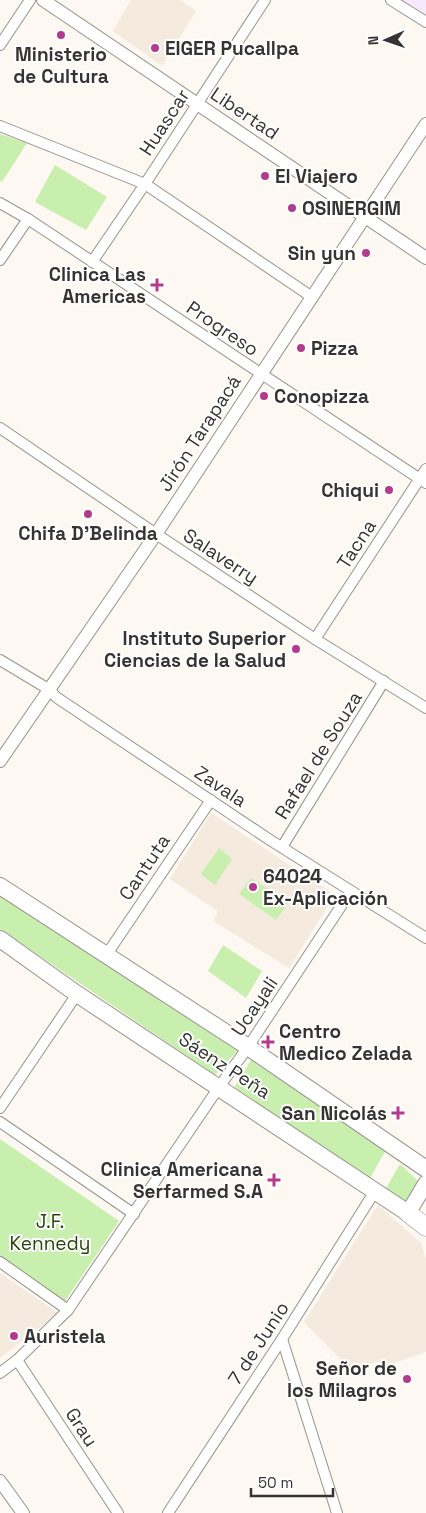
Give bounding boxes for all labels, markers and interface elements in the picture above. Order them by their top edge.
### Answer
north arrow [361,15,411,65]
marker: Ministerio de Cultura [55,29,67,41]
text: N [364,35,382,45]
place label: EIGER Pucallpa [165,36,299,61]
place label: Ministerio de Cultura [13,42,109,89]
marker: EIGER Pucallpa [149,42,161,54]
street label: Libertad [206,81,284,145]
street label: Huascar [134,84,195,160]
place label: El Viajero [275,164,358,189]
marker: El Viajero [259,170,271,182]
place label: OSINERGIM [302,196,401,221]
marker: OSINERGIM [286,202,298,214]
place label: Sin yun [288,241,356,266]
marker: Sin yun [360,247,372,259]
place label: Clinica Las Americas [49,262,146,309]
marker: Clinica Las Americas [150,278,164,292]
street label: Progreso [182,295,264,362]
place label: Pizza [311,336,358,361]
marker: Pizza [295,342,307,354]
street label: Jirón Tarapacá [152,370,246,496]
place label: Conopizza [274,384,369,409]
marker: Conopizza [258,390,270,402]
place label: Chiqui [321,478,379,503]
marker: Chiqui [383,484,395,496]
marker: Chifa D'Belinda [82,508,94,520]
street label: Tacna [331,515,382,574]
place label: Chifa D'Belinda [18,521,158,546]
street label: Salaverry [178,523,263,590]
place label: Instituto Superior Ciencias de la Salud [104,626,286,673]
marker: Instituto Superior Ciencias de la Salud [290,643,302,655]
street label: Rafael de Souza [269,687,368,824]
street label: Zavala [190,760,252,813]
street label: Cantuta [113,829,176,905]
place label: 64024 Ex-Aplicación [263,864,388,911]
marker: 64024 Ex-Aplicación [247,881,259,893]
street label: Ucayali [225,972,283,1041]
place label: Centro Medico Zelada [279,1019,412,1066]
street label: Sáenz Peña [174,1026,276,1105]
marker: Centro Medico Zelada [261,1035,275,1049]
place label: San Nicolás [282,1101,387,1126]
marker: San Nicolás [391,1106,405,1120]
place label: Clinica Americana Serfarmed S.A [101,1157,263,1204]
marker: Clinica Americana Serfarmed S.A [267,1173,281,1187]
park label: J.F. Kennedy [10,1209,90,1256]
street label: 7 de Junio [222,1297,295,1390]
place label: Auristela [24,1324,105,1349]
marker: Auristela [8,1330,20,1342]
place label: Señor de los Milagros [287,1356,397,1403]
marker: Señor de los Milagros [401,1373,413,1385]
street label: Grau [60,1403,103,1452]
scale bar [251,1466,334,1498]
text: 50 m [258,1473,293,1492]

